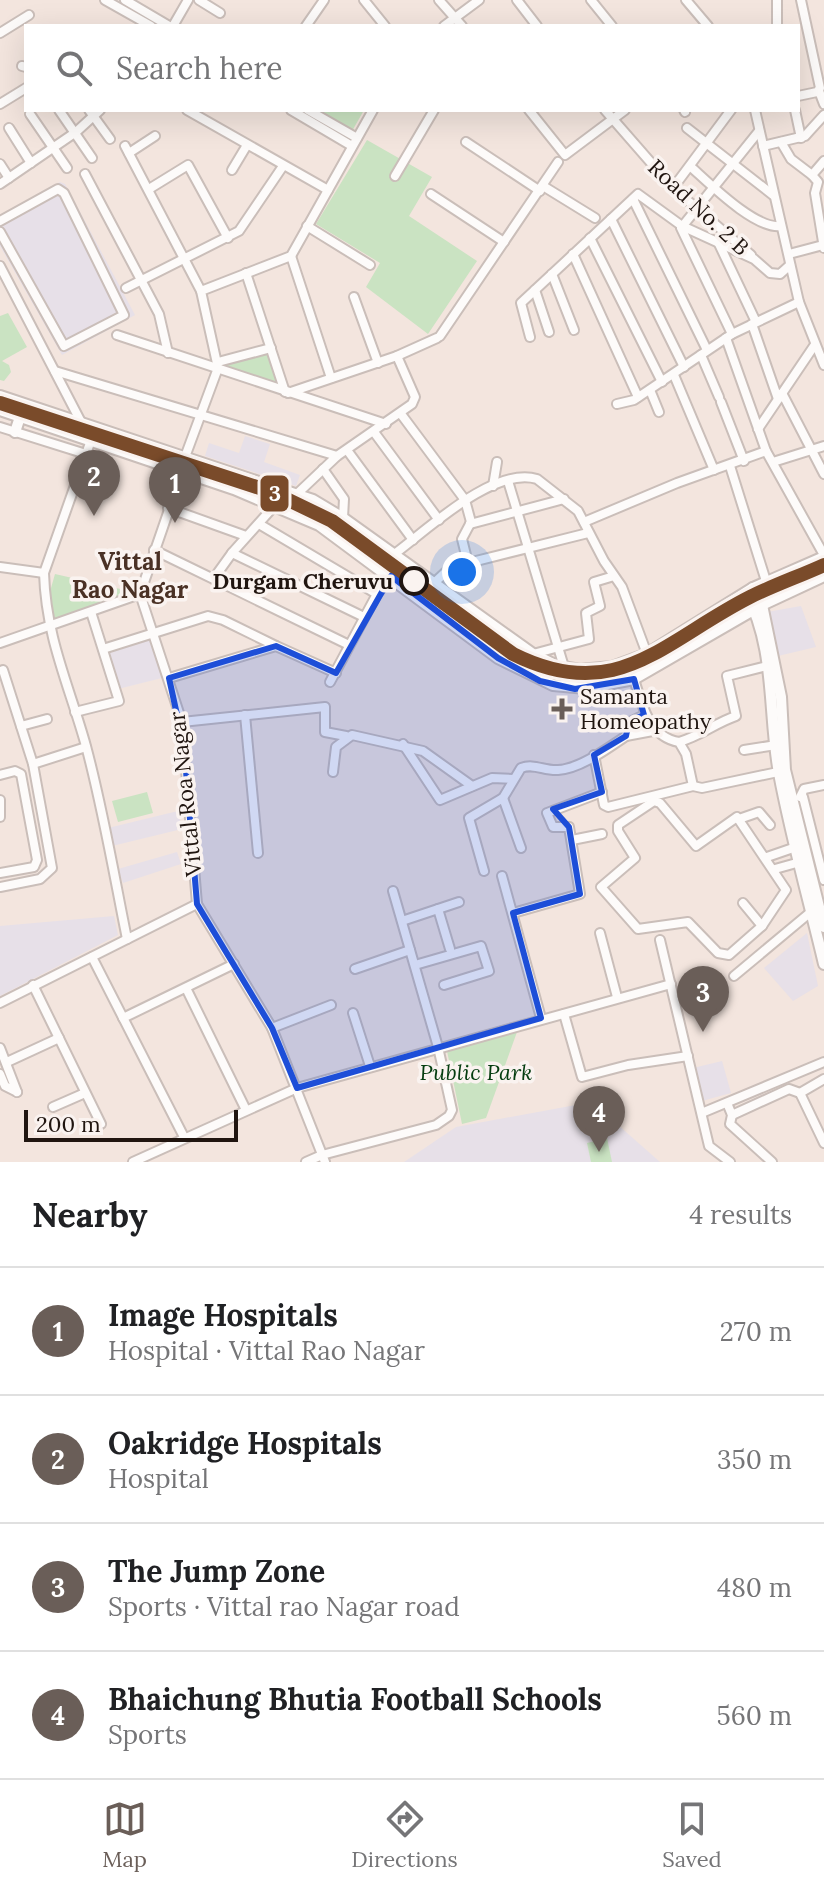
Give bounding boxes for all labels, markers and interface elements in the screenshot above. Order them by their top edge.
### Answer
search box [24,24,800,112]
icon: search [52,46,96,90]
text: Search here [116,49,283,87]
street label: Road No. 2 B [642,153,756,261]
pin: 2 [68,450,120,516]
pin: 1 [149,457,201,523]
line badge: 3 [259,474,290,513]
text: 3 [269,479,281,507]
district label: Vittal Rao Nagar [72,546,189,605]
your location [442,552,482,592]
place label: Durgam Cheruvu [213,567,393,595]
marker: Durgam Cheruvu [400,567,428,595]
place label: Samanta Homeopathy [580,682,712,735]
marker: Samanta Homeopathy [551,698,573,720]
street label: Vittal Roa Nagar [162,710,208,879]
pin: 3 [677,966,729,1032]
park label: Public Park [419,1058,533,1086]
pin: 4 [573,1086,625,1152]
scale bar [24,1106,238,1142]
text: 200 m [36,1110,101,1138]
text: Nearby [32,1193,148,1236]
text: 4 results [689,1198,792,1231]
text: Image Hospitals [108,1296,338,1334]
text: 1 [53,1315,63,1348]
text: 270 m [720,1315,792,1348]
text: Hospital · Vittal Rao Nagar [108,1334,425,1367]
text: Oakridge Hospitals [108,1424,382,1462]
text: 2 [51,1443,65,1476]
text: 350 m [717,1443,792,1476]
text: Hospital [108,1462,209,1495]
text: The Jump Zone [108,1552,325,1590]
text: 3 [51,1571,65,1604]
text: 480 m [717,1571,792,1604]
text: Sports · Vittal rao Nagar road [108,1590,460,1623]
text: Bhaichung Bhutia Football Schools [108,1680,602,1718]
text: 4 [51,1699,65,1732]
text: 560 m [717,1699,792,1732]
text: Sports [108,1718,187,1751]
tab: Map [102,1797,147,1873]
tab: Directions [351,1797,458,1873]
tab: Saved [662,1797,722,1873]

